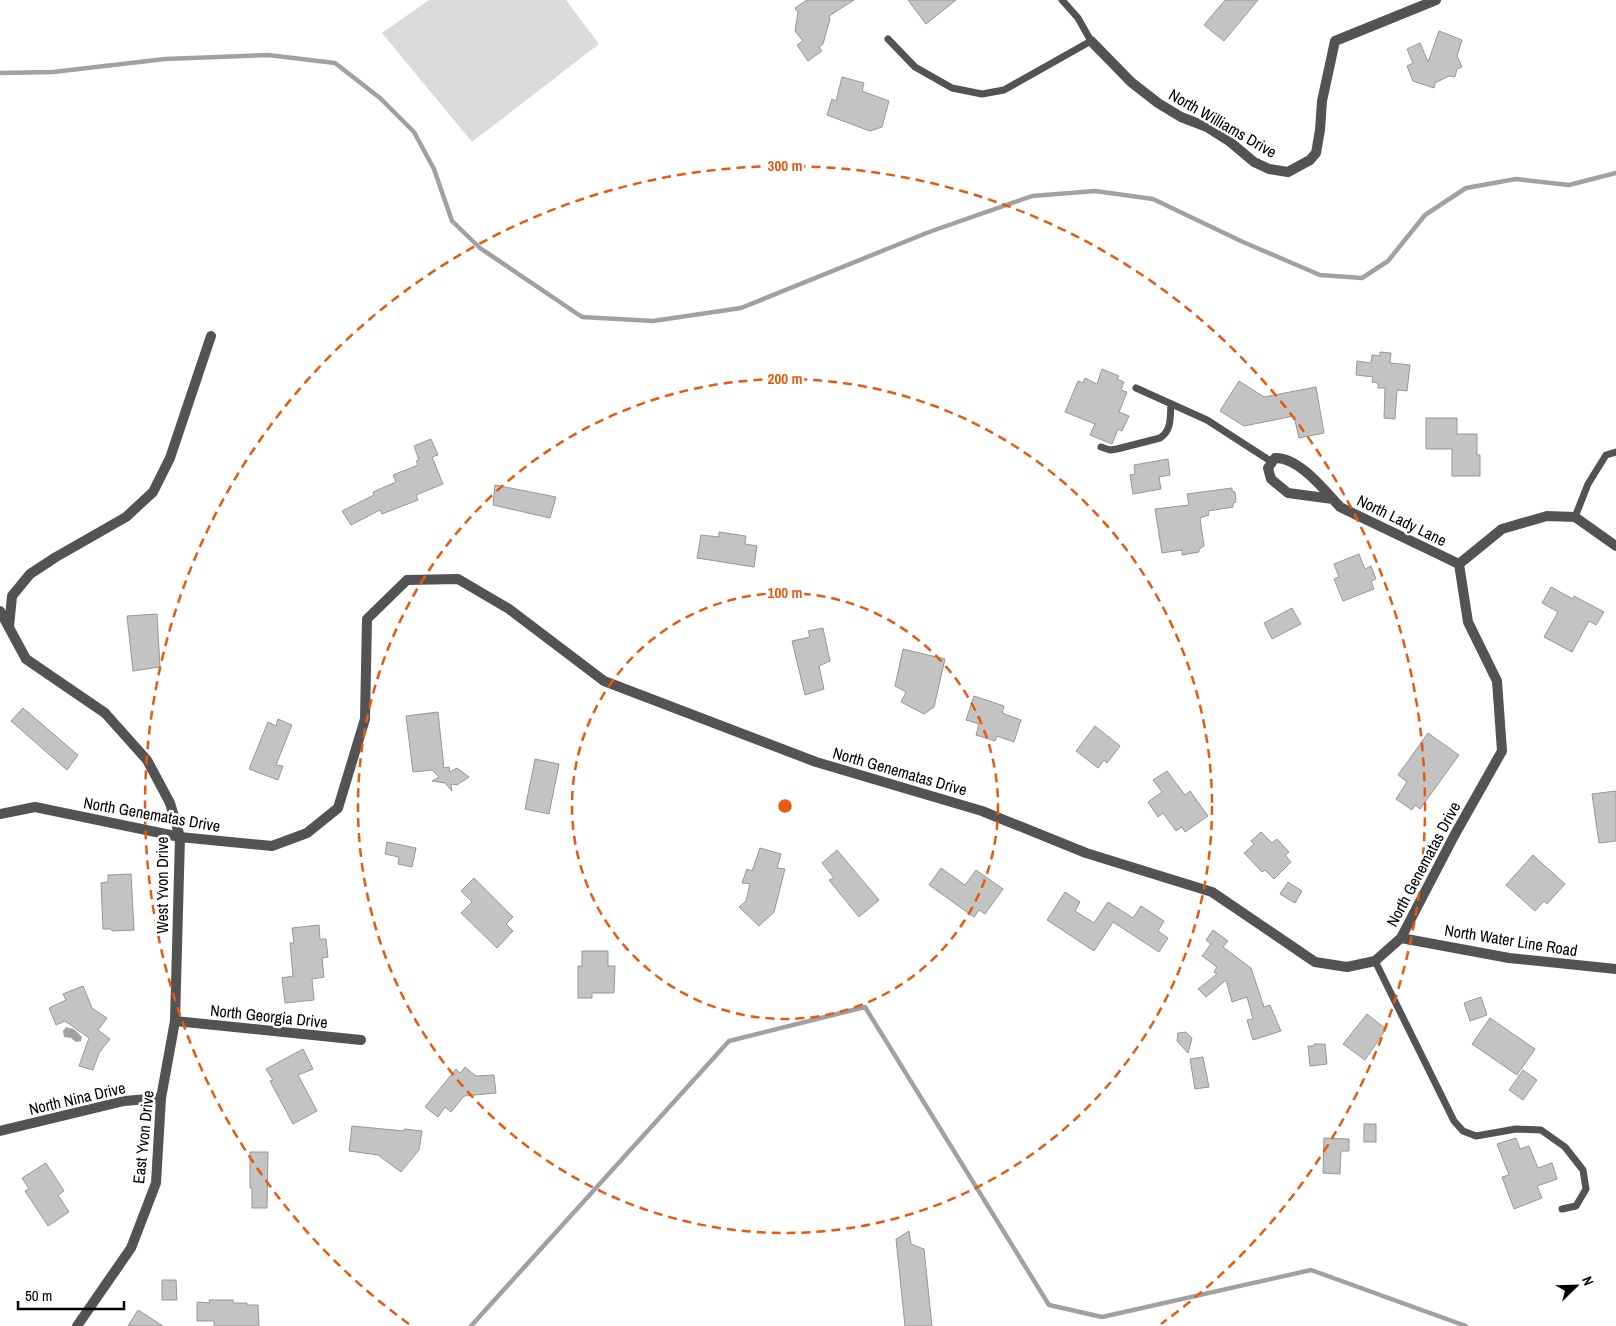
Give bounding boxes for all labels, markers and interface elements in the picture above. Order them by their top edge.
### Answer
street label: North Williams Drive [1165,83,1281,163]
text: 300 m [768,155,802,176]
text: 200 m [768,368,802,389]
street label: North Lady Lane [1354,489,1450,551]
text: 100 m [768,582,802,603]
street label: North Genematas Drive [830,741,970,801]
street label: North Genematas Drive [82,791,222,837]
centre of rings [776,797,794,815]
street label: North Genematas Drive [1381,798,1465,930]
street label: West Yvon Drive [151,836,173,934]
street label: North Water Line Road [1443,919,1579,961]
street label: North Georgia Drive [209,999,329,1033]
street label: North Nina Drive [27,1076,127,1120]
street label: East Yvon Drive [127,1089,159,1185]
north arrow [1551,1261,1601,1311]
text: N [1578,1274,1598,1288]
scale bar [18,1278,124,1310]
text: 50 m [25,1285,52,1306]

